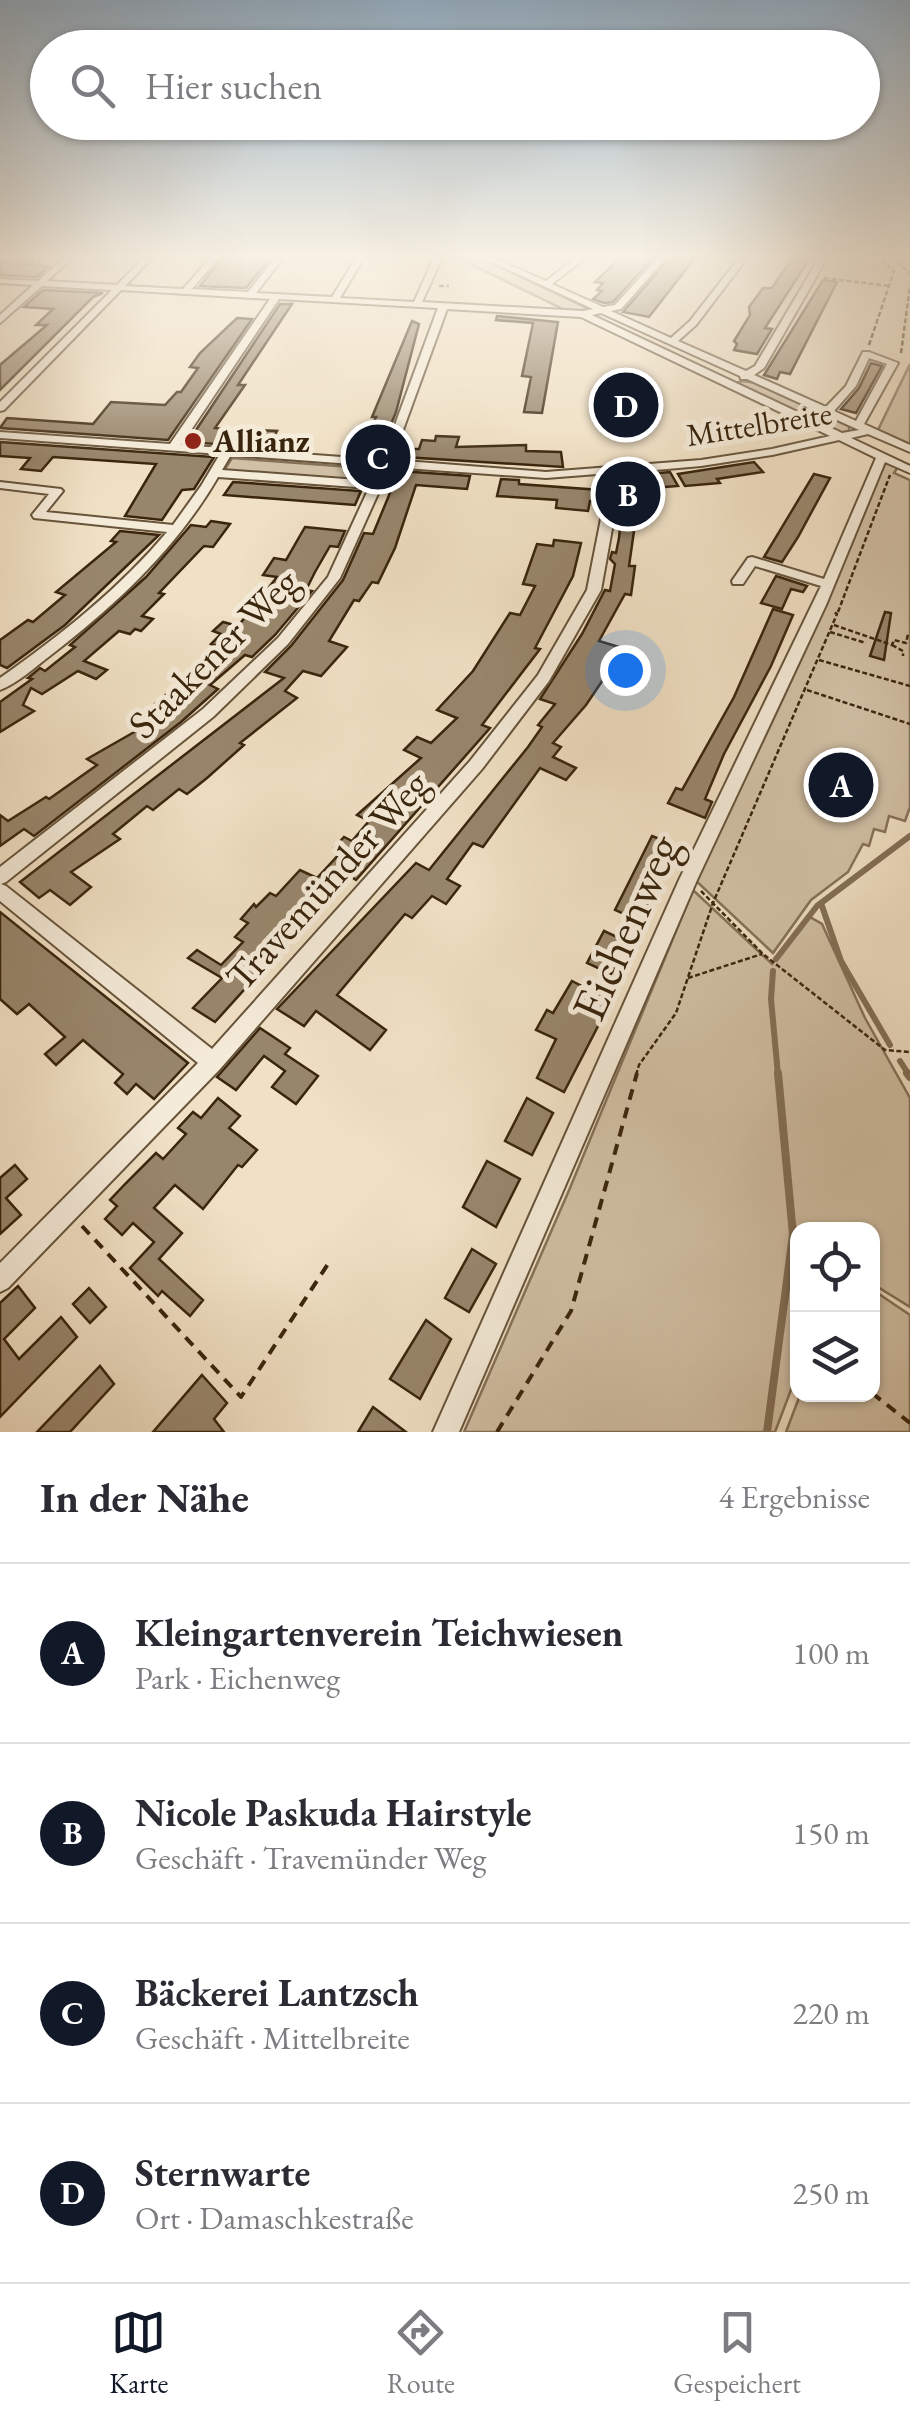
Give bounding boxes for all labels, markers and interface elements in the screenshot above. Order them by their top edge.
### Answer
search box [30,30,880,140]
icon: search [65,58,120,113]
text: Hier suchen [145,61,322,110]
pin: D [594,368,658,442]
street label: Mittelbreite [683,392,835,456]
place label: Allianz [212,420,310,462]
pin: C [346,420,410,494]
marker: Allianz [182,430,204,452]
pin: B [596,456,660,532]
street label: Staakener Weg [116,556,310,750]
your location [600,645,651,696]
pin: A [808,748,874,822]
street label: Travemünder Weg [214,758,440,1001]
street label: Eichenweg [557,823,694,1030]
map controls [790,1222,880,1402]
button: locate [790,1222,880,1312]
button: layers [790,1312,880,1402]
text: In der Nähe [40,1470,249,1525]
text: 4 Ergebnisse [719,1476,870,1518]
text: Kleingartenverein Teichwiesen [135,1608,623,1657]
text: A [61,1632,84,1674]
text: 100 m [793,1632,870,1674]
text: Park · Eichenweg [135,1657,340,1699]
text: Nicole Paskuda Hairstyle [135,1788,532,1837]
text: B [62,1812,83,1854]
text: 150 m [793,1812,870,1854]
text: Geschäft · Travemünder Weg [135,1837,487,1879]
text: Bäckerei Lantzsch [135,1968,419,2017]
text: C [61,1992,84,2034]
text: 220 m [793,1992,870,2034]
text: Geschäft · Mittelbreite [135,2017,410,2059]
text: Sternwarte [135,2148,310,2197]
text: D [60,2172,85,2214]
text: 250 m [793,2172,870,2214]
text: Ort · Damaschkestraße [135,2197,414,2239]
tab: Karte [109,2305,168,2401]
tab: Route [387,2305,455,2401]
tab: Gespeichert [673,2305,801,2401]

